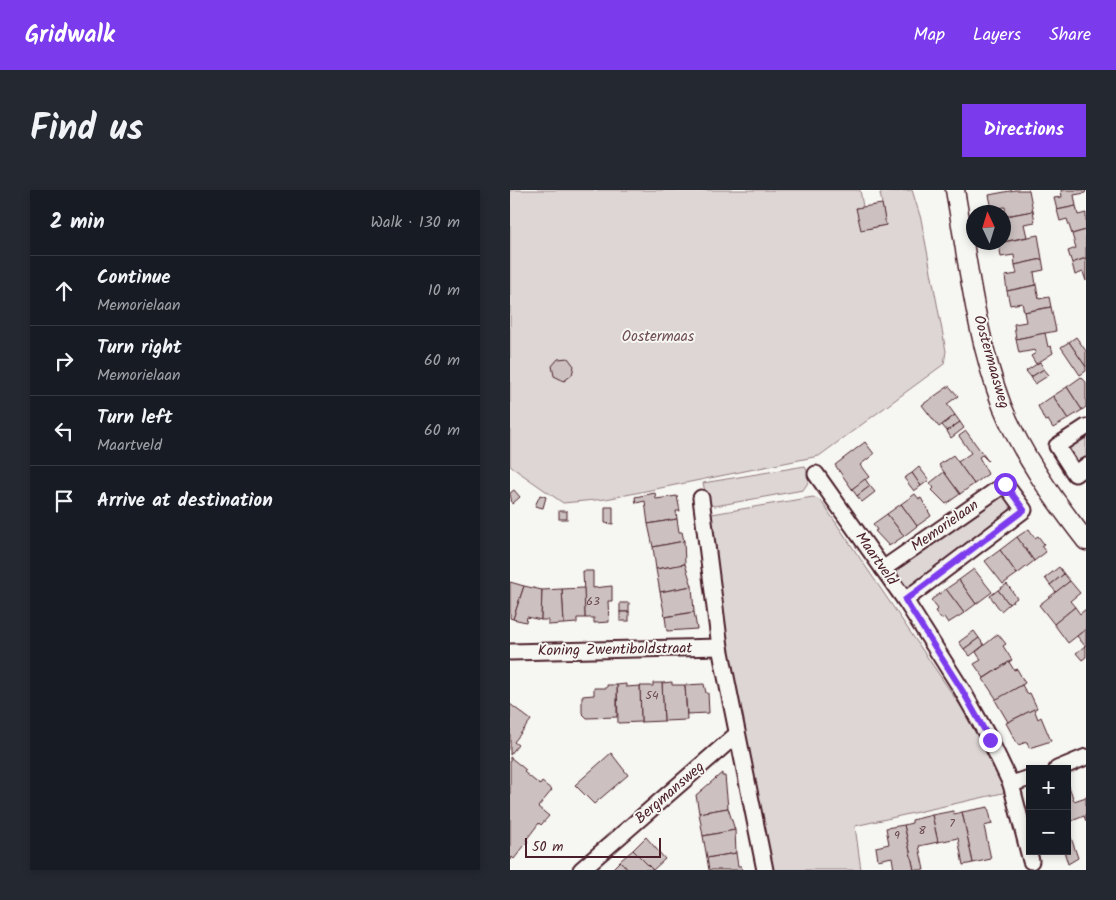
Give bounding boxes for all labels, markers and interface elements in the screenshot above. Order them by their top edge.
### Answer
text: Gridwalk [25,16,115,55]
text: Map [914,21,945,50]
text: Layers [973,21,1021,50]
text: Share [1049,21,1091,50]
text: Find us [30,102,143,158]
button: Directions [962,104,1086,157]
north arrow [966,205,1011,250]
text: 2 min [50,206,105,239]
text: Walk · 130 m [371,210,460,235]
text: Continue [97,263,170,293]
icon: ahead [50,277,78,305]
text: 10 m [428,278,460,303]
text: Memorielaan [97,293,181,318]
street label: Oostermaasweg [966,312,1016,412]
park label: Oostermaas [622,325,695,349]
text: Turn right [97,333,182,363]
icon: right [50,347,78,375]
text: 60 m [424,348,460,373]
text: Memorielaan [97,363,181,388]
text: Turn left [97,403,172,433]
icon: left [50,417,78,445]
text: 60 m [424,418,460,443]
text: Maartveld [97,433,162,458]
route start [994,473,1017,496]
text: Arrive at destination [97,486,273,516]
icon: arrive [50,487,78,515]
street label: Memorielaan [906,494,984,558]
street label: Maartveld [849,527,904,591]
house number: 63 [586,592,600,611]
street label: Koning Zwentiboldstraat [537,637,693,663]
house number: 54 [645,686,659,705]
route end [979,729,1002,752]
street label: Bergmansweg [630,756,710,830]
map controls [1026,765,1071,855]
button: + [1026,765,1071,810]
button: − [1026,810,1071,855]
house number: 7 [949,814,955,833]
house number: 8 [918,821,926,840]
house number: 9 [894,826,900,845]
scale bar [525,835,661,858]
text: 50 m [532,836,563,858]

